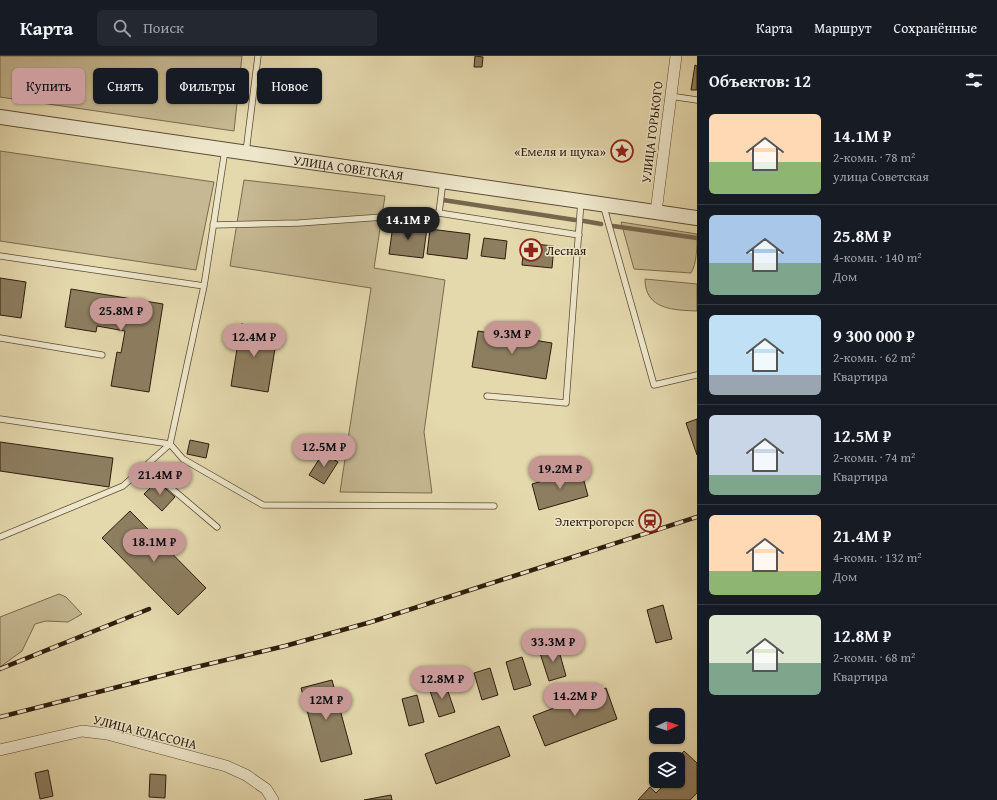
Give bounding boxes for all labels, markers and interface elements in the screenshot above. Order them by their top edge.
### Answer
search box [97,10,377,46]
text: Карта [20,14,73,42]
icon: search [111,17,133,39]
text: Поиск [143,17,184,38]
text: Карта [756,18,792,38]
text: Маршрут [814,18,872,38]
text: Сохранённые [894,18,977,38]
chip: Купить [12,68,85,104]
chip: Снять [93,68,158,104]
chip: Фильтры [166,68,249,104]
chip: Новое [257,68,322,104]
text: Объектов: 12 [709,68,811,93]
icon: filters [963,69,985,91]
street label: УЛИЦА ГОРЬКОГО [636,80,668,184]
text: 14.1M ₽ [833,123,891,148]
icon: home [741,130,789,178]
place icon: «Емеля и щука» [609,138,635,164]
place label: «Емеля и щука» [514,142,606,161]
text: 2-комн. · 78 m² [833,148,915,167]
street label: УЛИЦА СОВЕТСКАЯ [292,150,405,185]
text: улица Советская [833,167,929,186]
pin: 14.1M ₽ [371,207,445,241]
text: 14.1M ₽ [386,210,430,229]
text: 25.8M ₽ [833,223,891,248]
icon: home [741,231,789,279]
pharmacy icon: Лесная [518,237,544,263]
place label: Лесная [546,241,587,260]
text: 4-комн. · 140 m² [833,248,922,267]
text: Дом [833,267,857,286]
pin: 25.8M ₽ [84,298,158,332]
text: 25.8M ₽ [99,301,143,320]
pin: 9.3M ₽ [479,321,545,355]
text: 9 300 000 ₽ [833,323,915,348]
pin: 12.4M ₽ [217,324,291,358]
text: 9.3M ₽ [493,324,531,343]
text: 12.4M ₽ [232,327,276,346]
icon: home [741,331,789,379]
text: 2-комн. · 62 m² [833,348,915,367]
text: Квартира [833,367,888,386]
text: 12.5M ₽ [833,423,891,448]
icon: home [741,431,789,479]
pin: 12.5M ₽ [287,434,361,468]
text: 12.5M ₽ [302,437,346,456]
text: 2-комн. · 74 m² [833,448,915,467]
pin: 19.2M ₽ [523,456,597,490]
text: 19.2M ₽ [538,459,582,478]
pin: 21.4M ₽ [123,462,197,496]
text: 21.4M ₽ [138,465,182,484]
text: Квартира [833,467,888,486]
station icon: Электрогорск [637,508,663,534]
place label: Электрогорск [555,512,634,531]
text: 21.4M ₽ [833,523,891,548]
pin: 18.1M ₽ [117,529,191,563]
icon: home [741,531,789,579]
text: 18.1M ₽ [132,532,176,551]
text: 4-комн. · 132 m² [833,548,922,567]
text: Дом [833,567,857,586]
text: 12.8M ₽ [833,623,891,648]
pin: 33.3M ₽ [516,629,590,663]
icon: home [741,631,789,679]
text: 33.3M ₽ [531,632,575,651]
text: 2-комн. · 68 m² [833,648,915,667]
pin: 12.8M ₽ [405,666,479,700]
text: Квартира [833,667,888,686]
text: 12.8M ₽ [420,669,464,688]
pin: 14.2M ₽ [538,683,612,717]
text: 14.2M ₽ [553,686,597,705]
pin: 12M ₽ [298,687,354,721]
text: 12M ₽ [309,690,343,709]
north arrow [649,708,685,744]
map controls [649,708,685,788]
street label: УЛИЦА КЛАССОНА [91,710,199,754]
button: layers [649,752,685,788]

